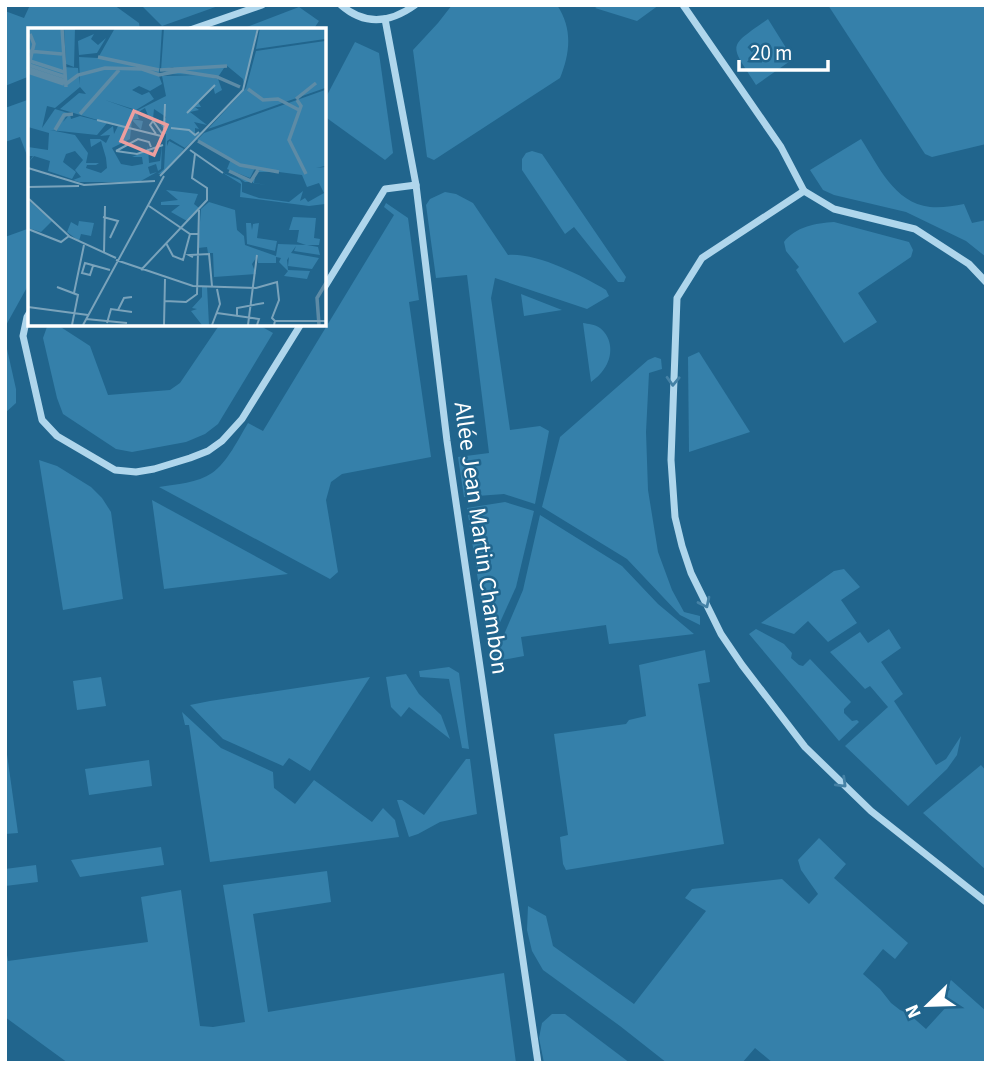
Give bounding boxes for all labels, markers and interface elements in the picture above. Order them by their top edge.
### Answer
inset map [28,28,326,326]
scale bar [739,28,828,72]
text: 20 m [750,38,792,68]
one-way arrow [665,376,681,387]
street label: Allée Jean Martin Chambon [445,399,517,677]
one-way arrow [697,596,711,608]
one-way arrow [834,774,847,787]
north arrow [893,970,963,1040]
text: N [899,1000,929,1022]

